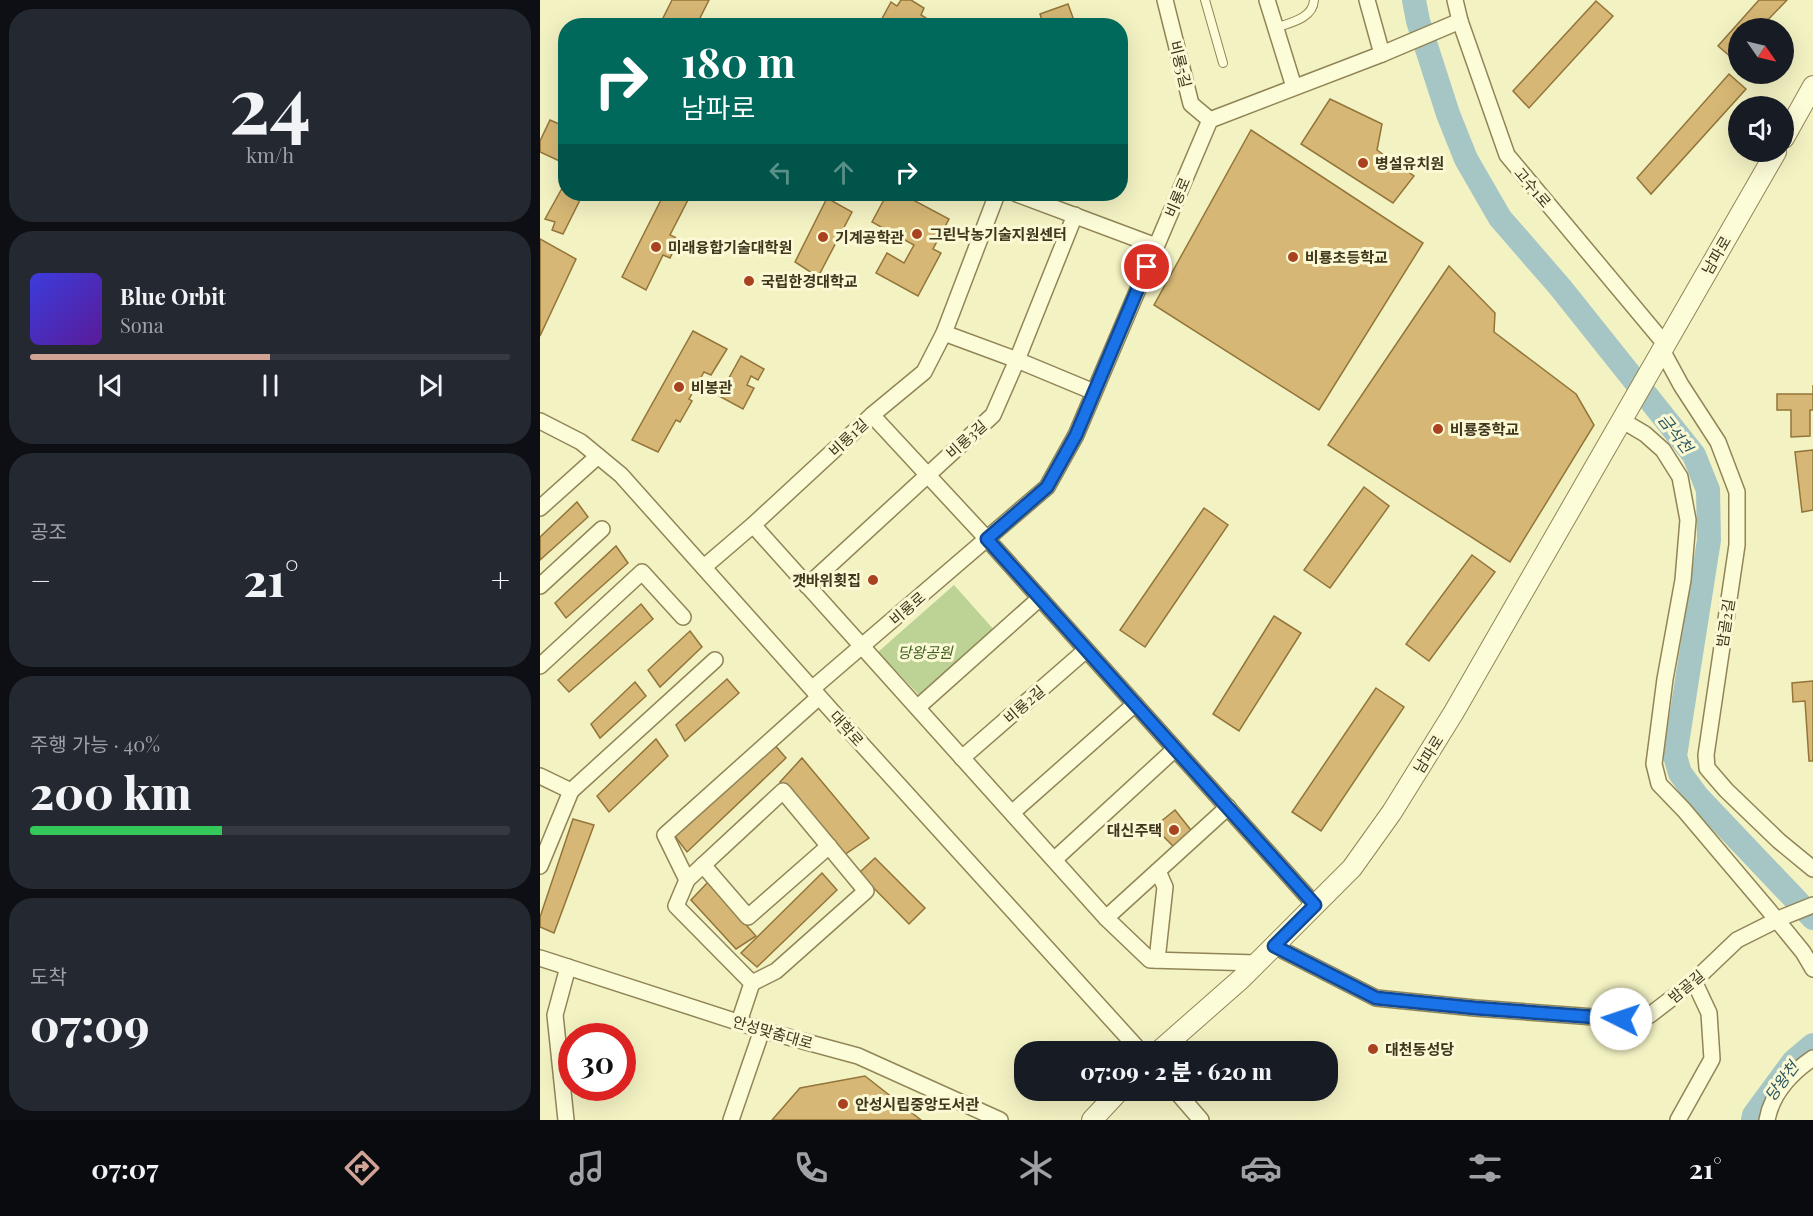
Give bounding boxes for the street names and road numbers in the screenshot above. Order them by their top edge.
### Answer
street label: 비룡5길 [1166,38,1196,90]
street label: 고수1로 [1510,163,1556,211]
street label: 비룡로 [1160,174,1194,220]
street label: 남파로 [1697,232,1735,278]
street label: 비룡1길 [824,414,872,460]
street label: 비룡3길 [941,415,991,463]
street label: 비룡로 [885,587,929,629]
street label: 밤골2길 [1711,597,1739,649]
street label: 비룡2길 [999,681,1049,727]
street label: 대학로 [826,706,868,750]
street label: 남파로 [1409,731,1447,777]
street label: 밤골길 [1664,965,1708,1007]
street label: 안성맞춤대로 [730,1011,816,1053]

